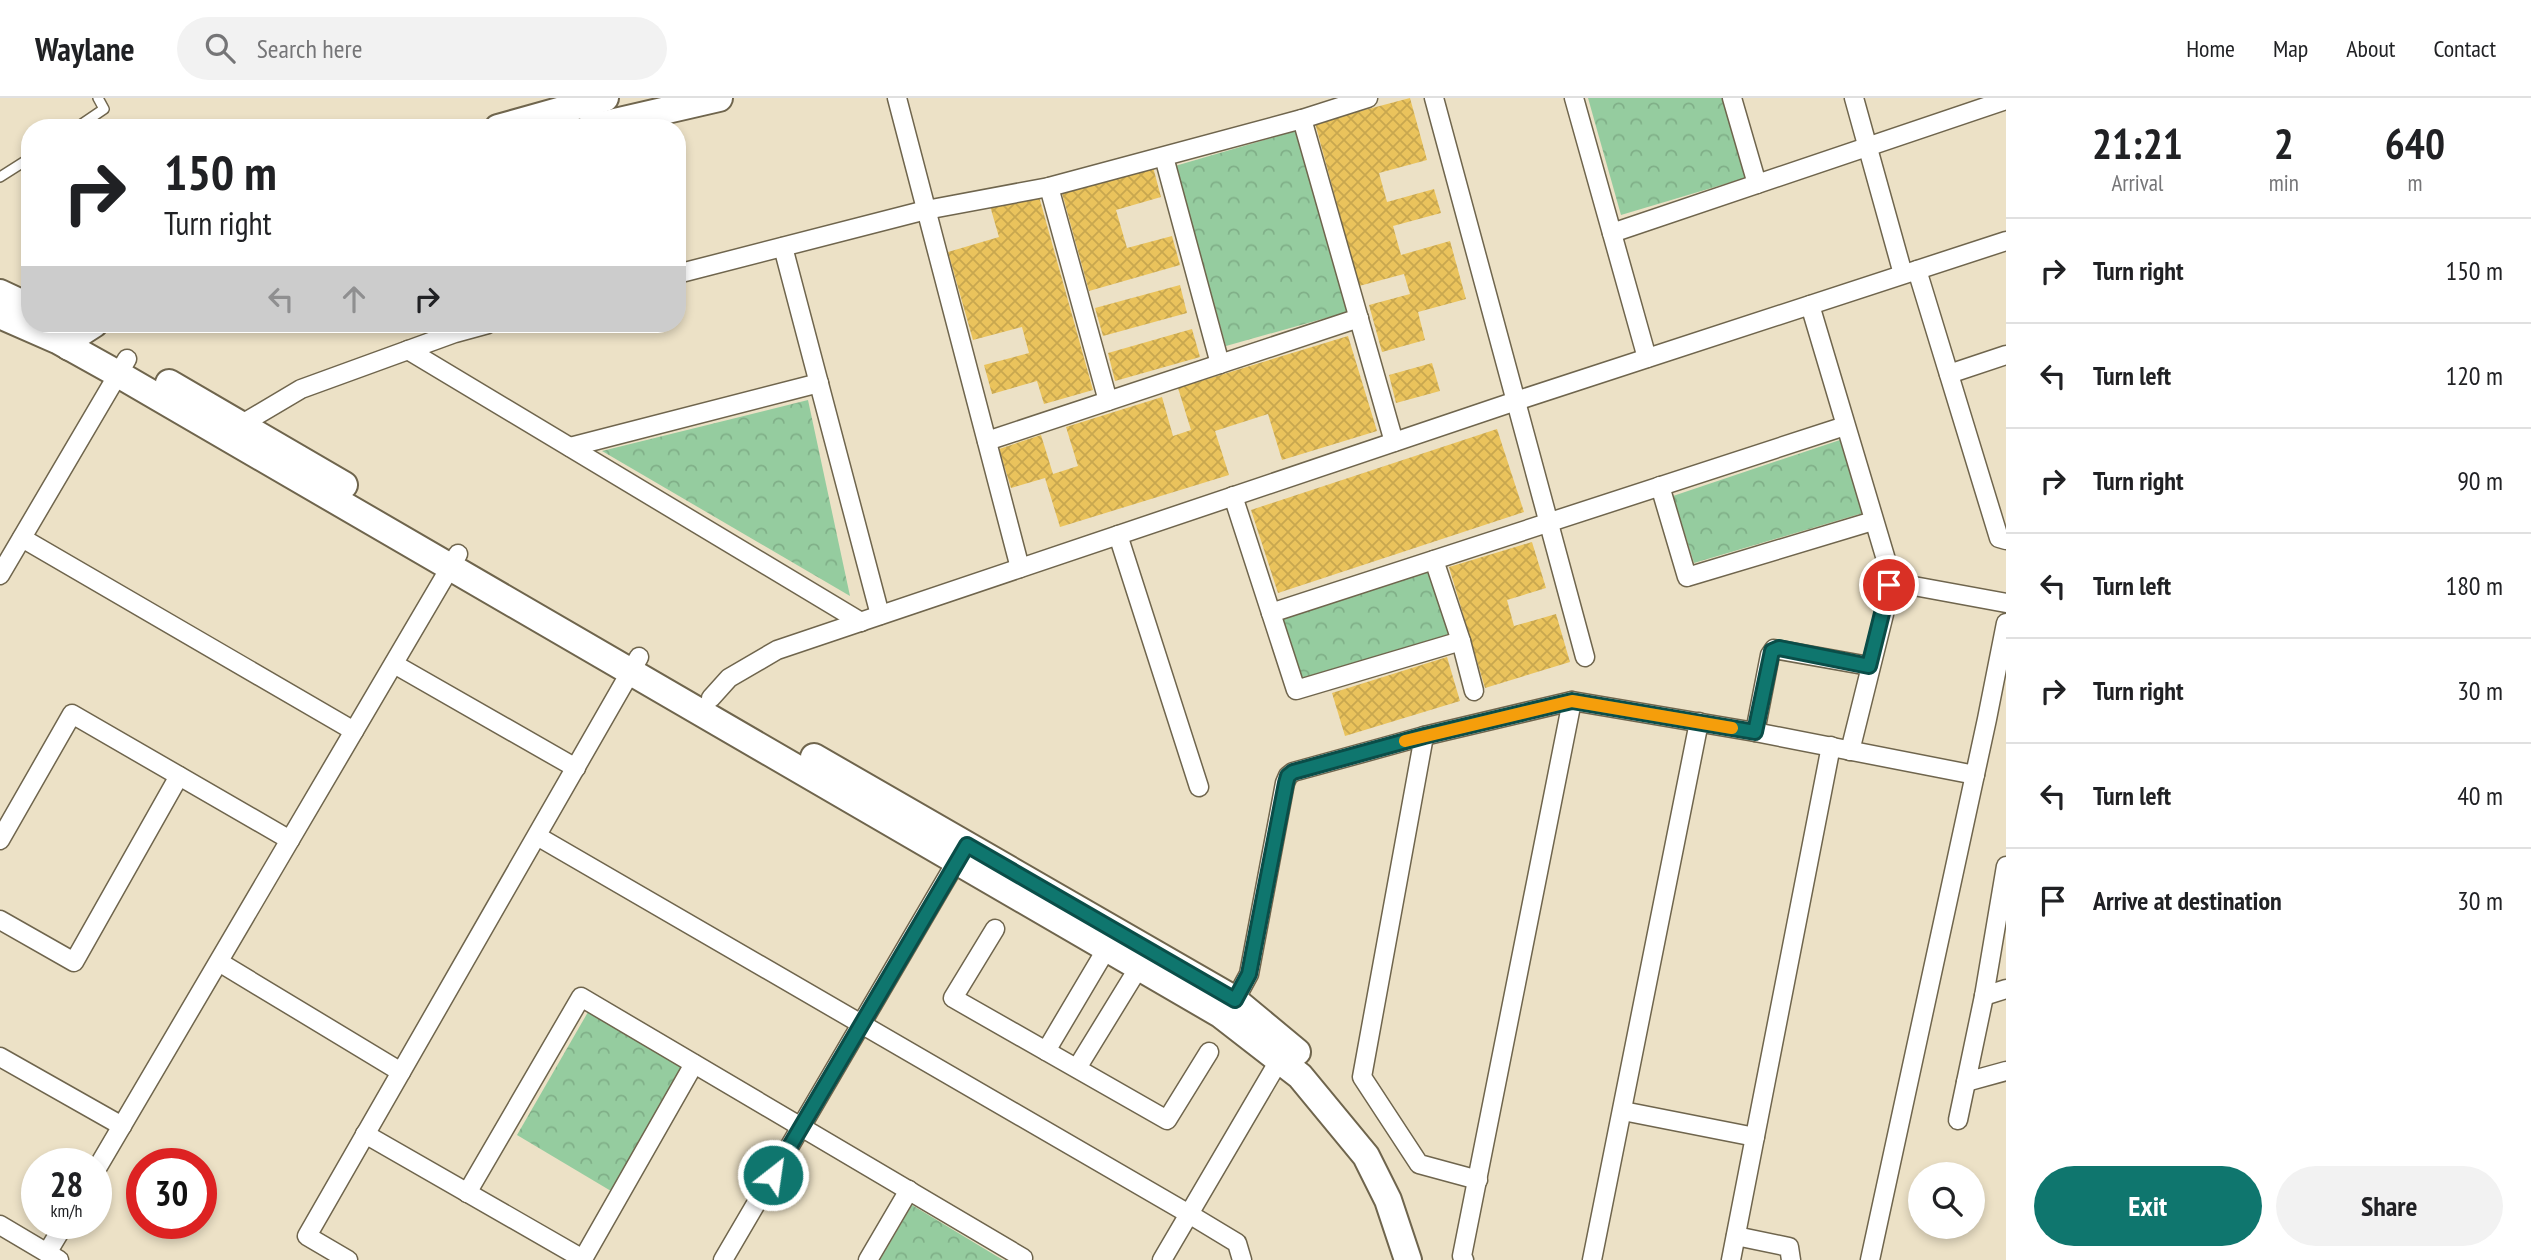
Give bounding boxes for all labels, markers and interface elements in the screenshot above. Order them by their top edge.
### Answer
search box [177,17,667,80]
text: Waylane [35,27,135,70]
icon: search [201,29,239,67]
text: Search here [257,32,362,65]
text: Home [2186,33,2235,64]
text: Map [2273,33,2308,64]
text: About [2346,33,2395,64]
text: Contact [2433,33,2496,64]
text: 21:21 [2092,116,2183,171]
text: 2 [2274,116,2294,171]
text: 640 [2385,116,2445,171]
text: 150 m [164,140,277,204]
icon: right [49,147,140,238]
text: Arrival [2111,168,2163,197]
text: min [2269,168,2299,197]
text: m [2407,168,2422,197]
text: Turn right [164,202,272,244]
icon: right [2034,252,2072,290]
text: Turn right [2093,254,2184,287]
text: 150 m [2445,254,2503,287]
icon: left [262,280,300,318]
icon: ahead [335,280,373,318]
icon: right [408,280,446,318]
icon: left [2034,357,2072,395]
text: Turn left [2093,359,2171,392]
text: 120 m [2445,359,2503,392]
icon: right [2034,462,2072,500]
text: Turn right [2093,464,2184,497]
text: 90 m [2457,464,2503,497]
pin [1859,555,1919,615]
icon: arrive [1870,566,1908,604]
icon: left [2034,567,2072,605]
text: Turn left [2093,569,2171,602]
text: 180 m [2445,569,2503,602]
icon: right [2034,672,2072,710]
text: Turn right [2093,674,2184,707]
text: 30 m [2457,674,2503,707]
icon: left [2034,777,2072,815]
text: Turn left [2093,779,2171,812]
text: 40 m [2457,779,2503,812]
icon: arrive [2034,882,2072,920]
text: Arrive at destination [2093,884,2282,917]
text: 30 m [2457,884,2503,917]
position arrow [736,1138,810,1212]
speed limit sign: 30 [126,1148,217,1239]
text: 28 [50,1161,83,1207]
map controls [1908,1162,1985,1239]
button: search [1908,1162,1985,1239]
button: Exit [2034,1166,2262,1246]
button: Share [2276,1166,2503,1246]
text: km/h [51,1199,82,1222]

